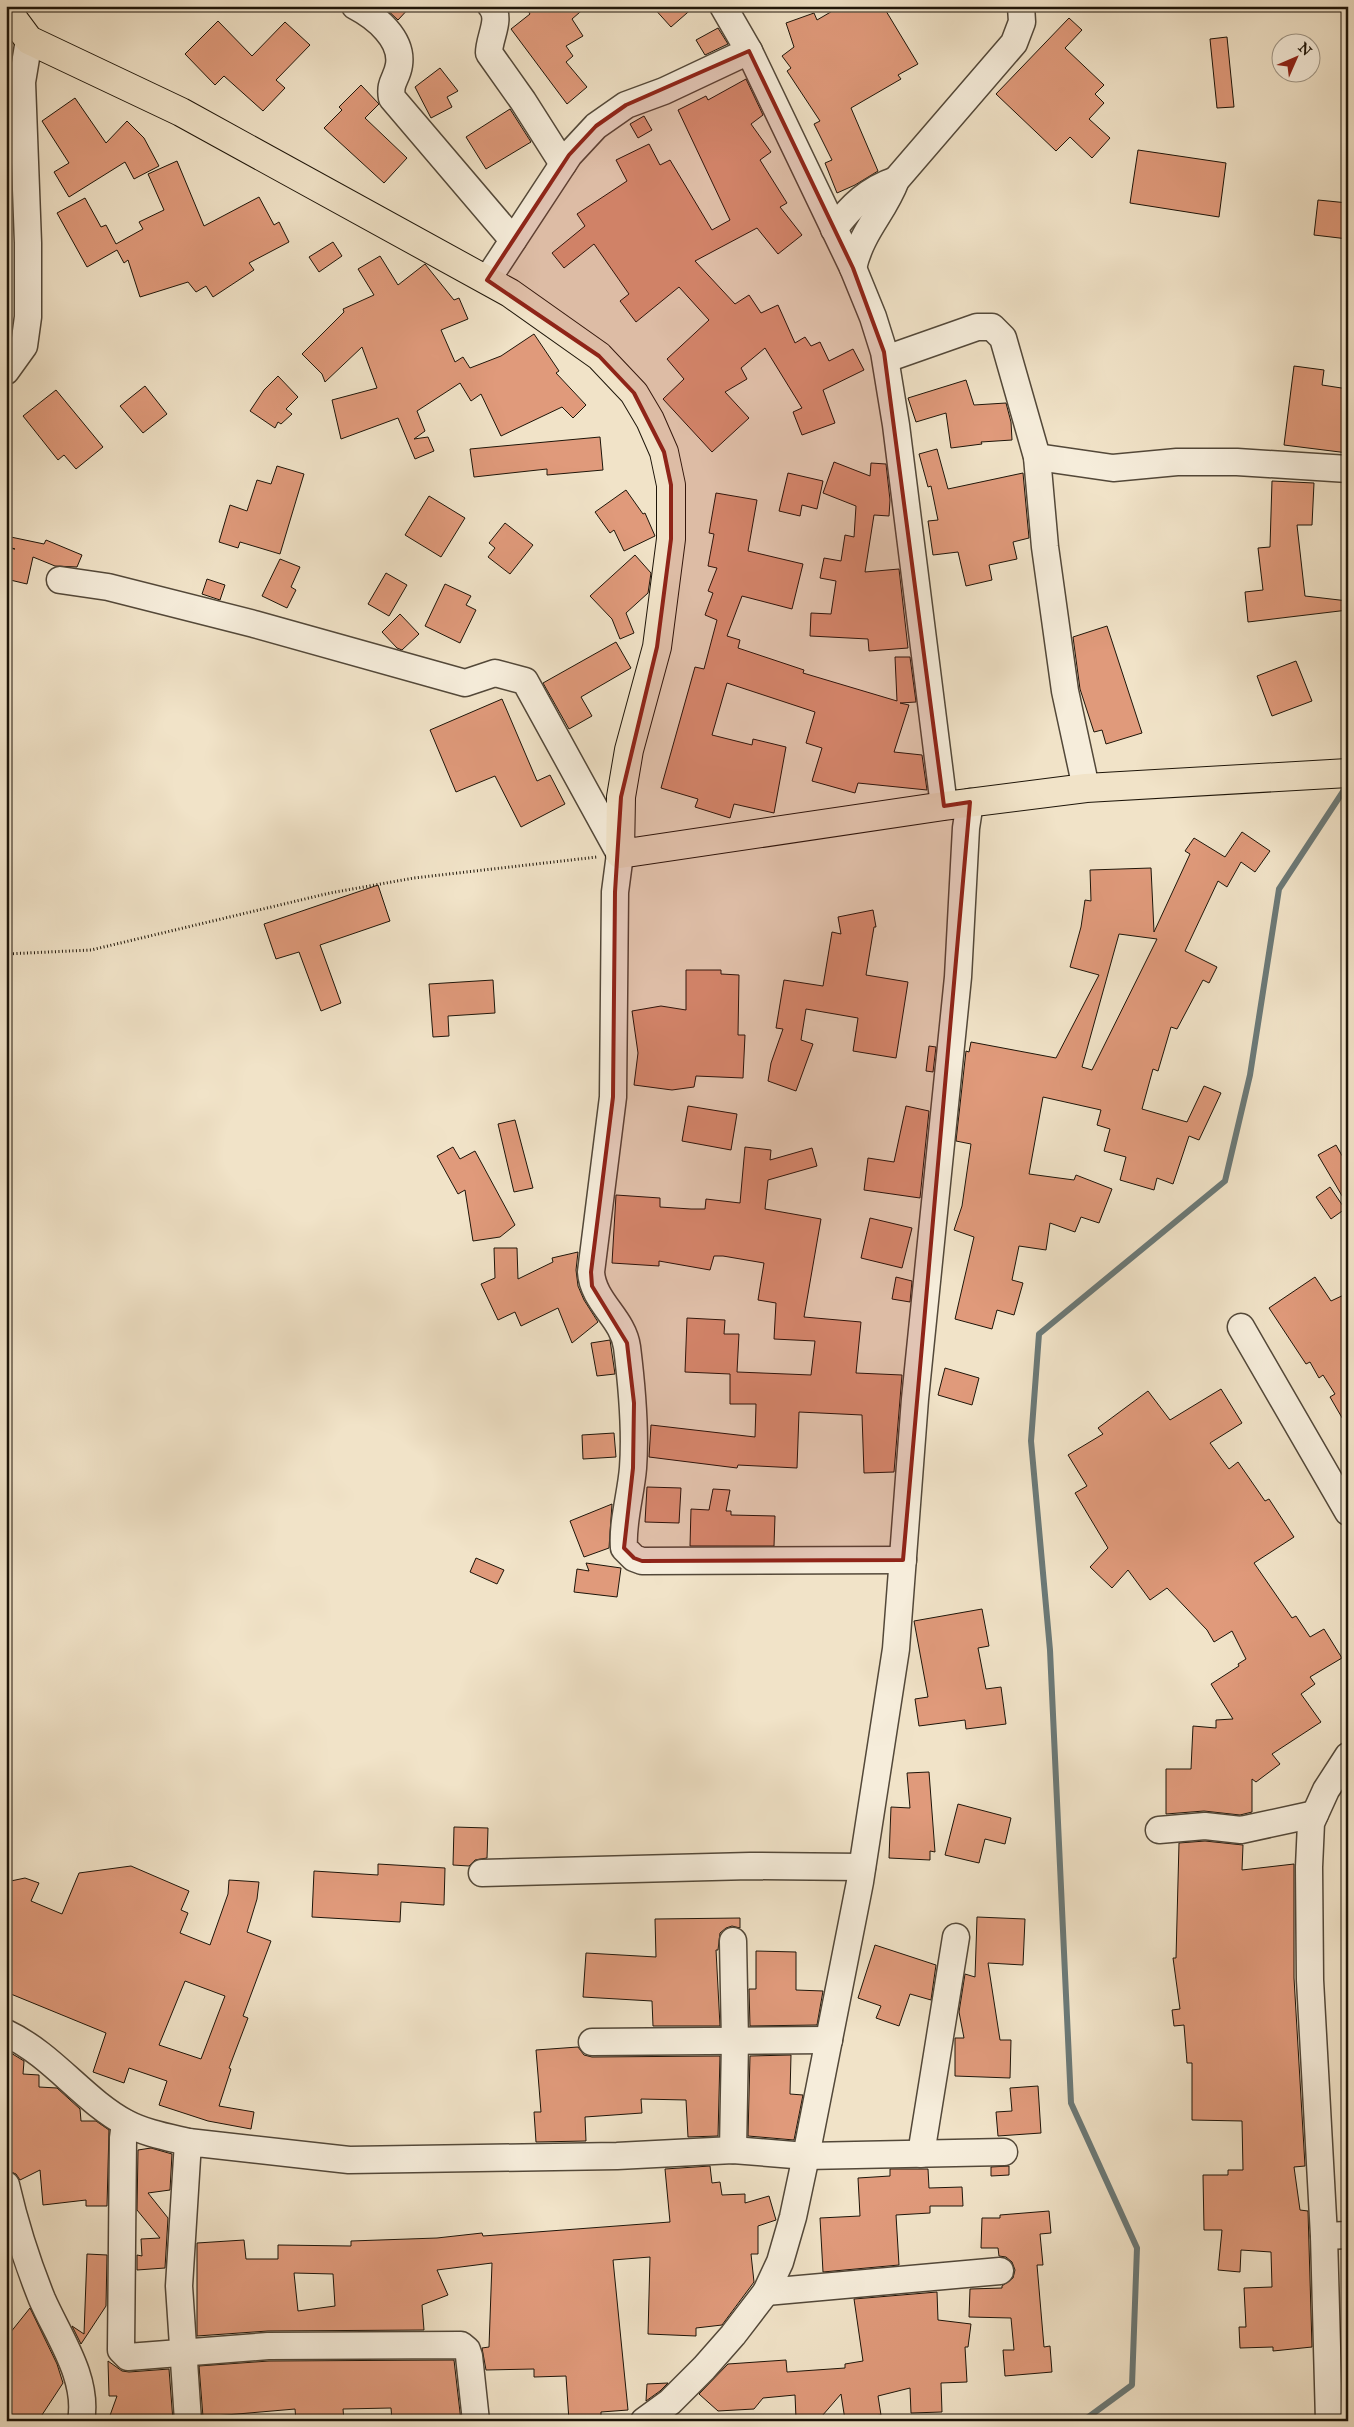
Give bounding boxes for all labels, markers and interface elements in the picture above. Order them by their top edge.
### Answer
north arrow [1272,32,1322,82]
text: N [1295,39,1315,59]

